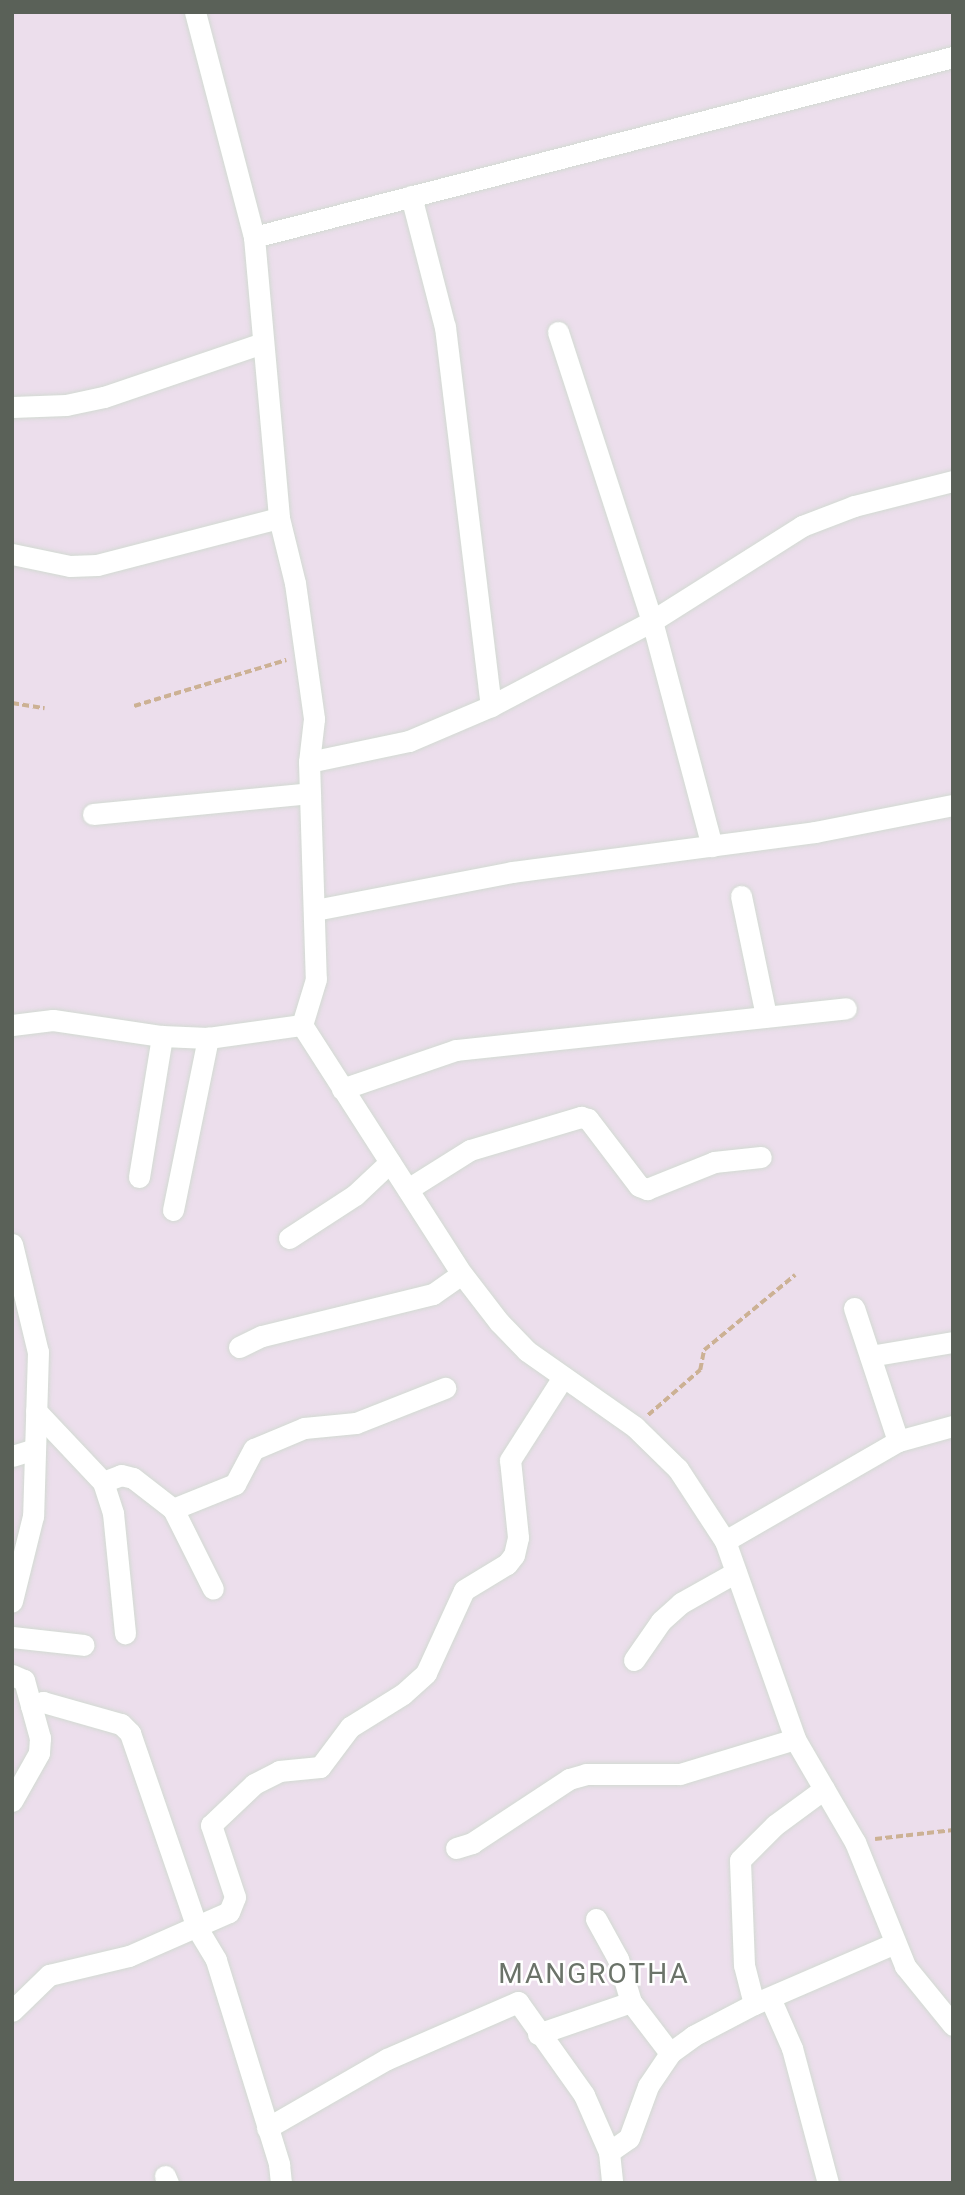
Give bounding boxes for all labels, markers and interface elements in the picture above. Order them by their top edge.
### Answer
district label: MANGROTHA [499,1957,689,1991]

